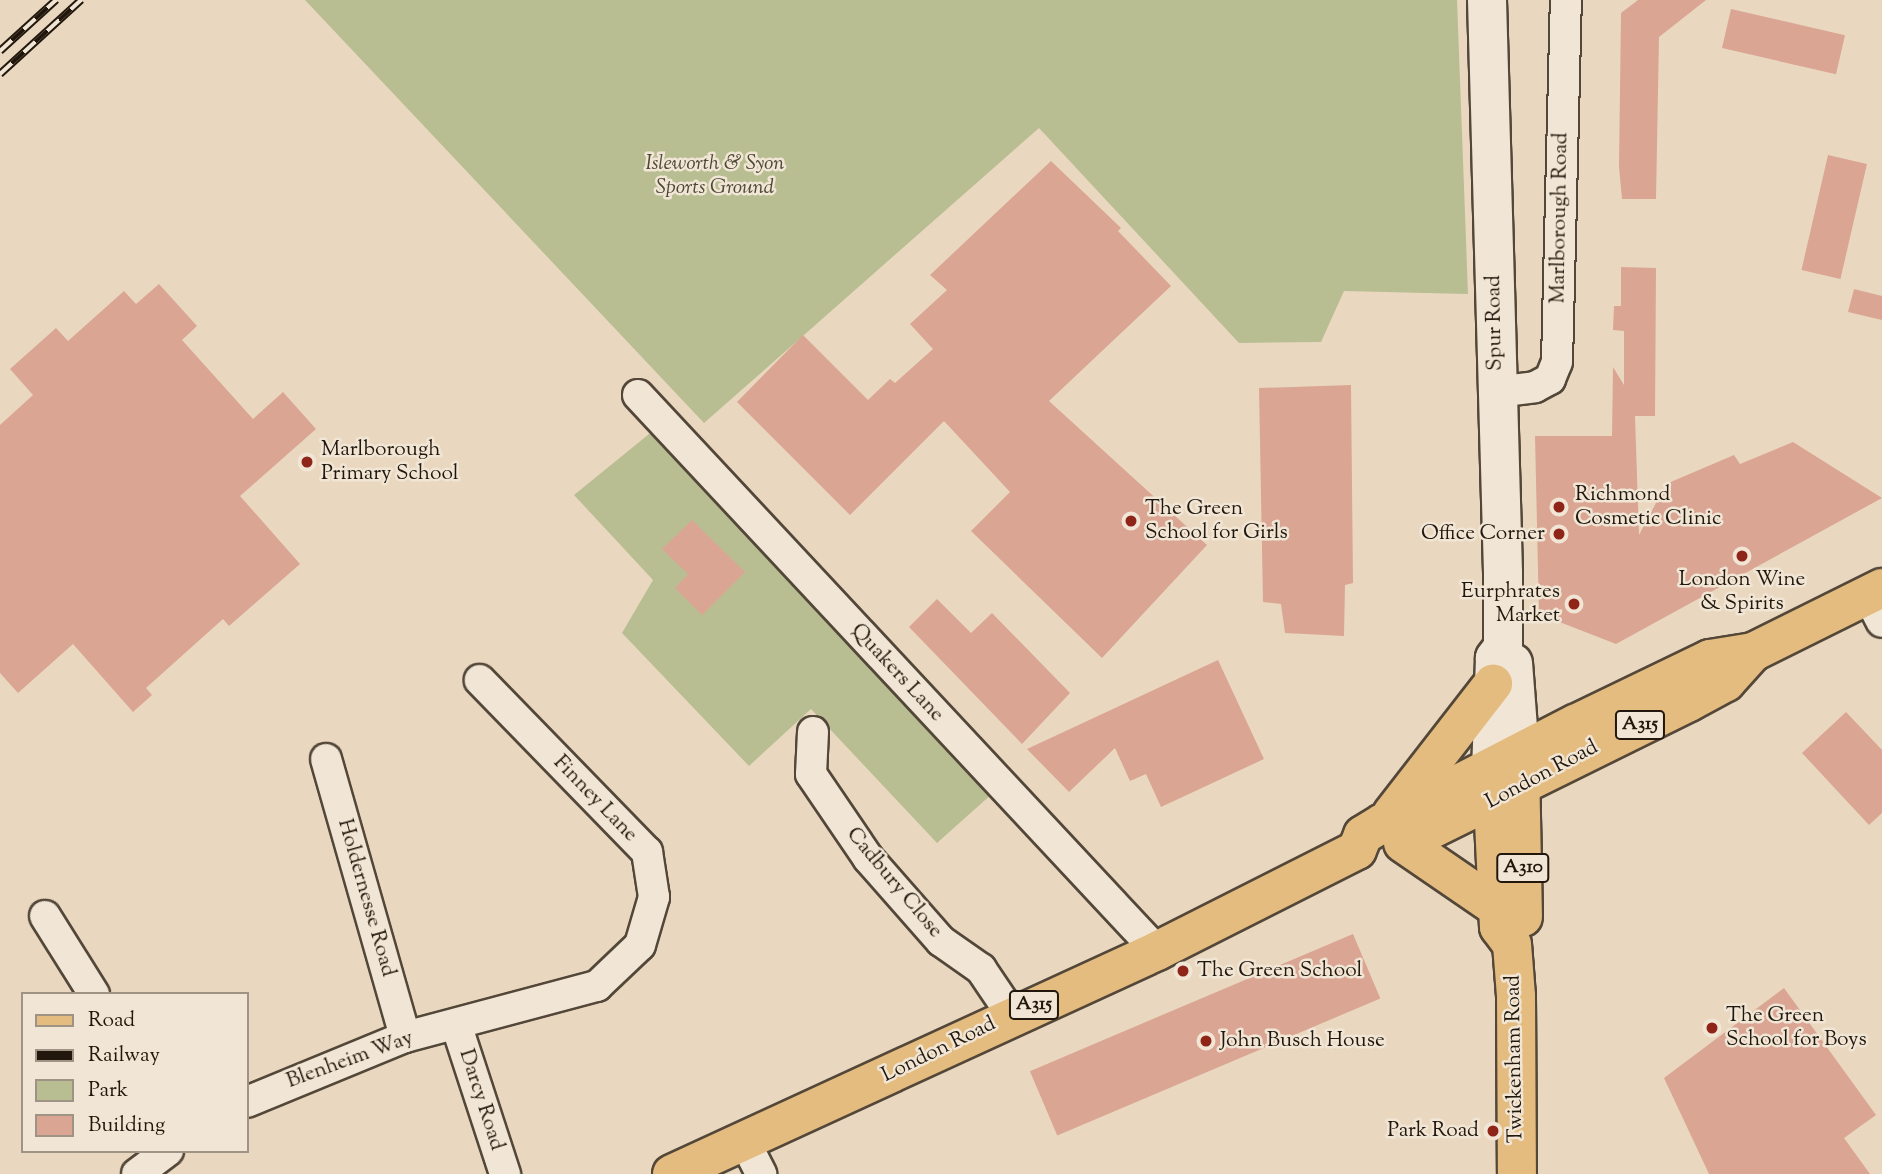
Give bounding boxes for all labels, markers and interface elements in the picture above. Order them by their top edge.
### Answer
street label: Marlborough Road [1546,132,1574,304]
park label: Isleworth & Syon Sports Ground [646,151,784,201]
street label: Spur Road [1482,275,1508,371]
place label: Marlborough Primary School [321,437,459,487]
marker: Marlborough Primary School [299,454,315,470]
place label: Richmond Cosmetic Clinic [1575,482,1721,532]
place label: The Green School for Girls [1145,496,1288,546]
marker: Richmond Cosmetic Clinic [1549,497,1569,517]
marker: The Green School for Girls [1123,513,1139,529]
place label: Office Corner [1421,521,1545,547]
marker: Office Corner [1551,526,1567,542]
marker: London Wine & Spirits [1734,548,1750,564]
place label: London Wine & Spirits [1679,567,1805,617]
place label: Eurphrates Market [1461,579,1560,629]
marker: Eurphrates Market [1566,596,1582,612]
street label: Quakers Lane [845,619,949,727]
road number: A315 [1614,710,1666,740]
street label: London Road [1482,735,1602,815]
street label: Finney Lane [548,750,642,848]
street label: Holdernesse Road [331,816,401,980]
street label: Cadbury Close [840,823,948,943]
road number: A310 [1495,852,1551,884]
place label: The Green School [1197,958,1362,984]
marker: The Green School [1175,963,1191,979]
street label: Twickenham Road [1501,975,1529,1143]
road number: A315 [1008,990,1060,1021]
legend [21,992,248,1153]
place label: The Green School for Boys [1726,1003,1867,1053]
text: Road [88,1006,135,1036]
street label: London Road [878,1012,1000,1088]
marker: The Green School for Boys [1704,1020,1720,1036]
street label: Blenheim Way [283,1025,417,1095]
place label: John Busch House [1220,1028,1385,1054]
marker: John Busch House [1198,1033,1214,1049]
text: Railway [88,1041,160,1071]
street label: Darcy Road [453,1046,509,1154]
text: Park [88,1076,128,1106]
text: Building [88,1111,165,1141]
place label: Park Road [1387,1118,1479,1144]
marker: Park Road [1485,1123,1501,1139]

